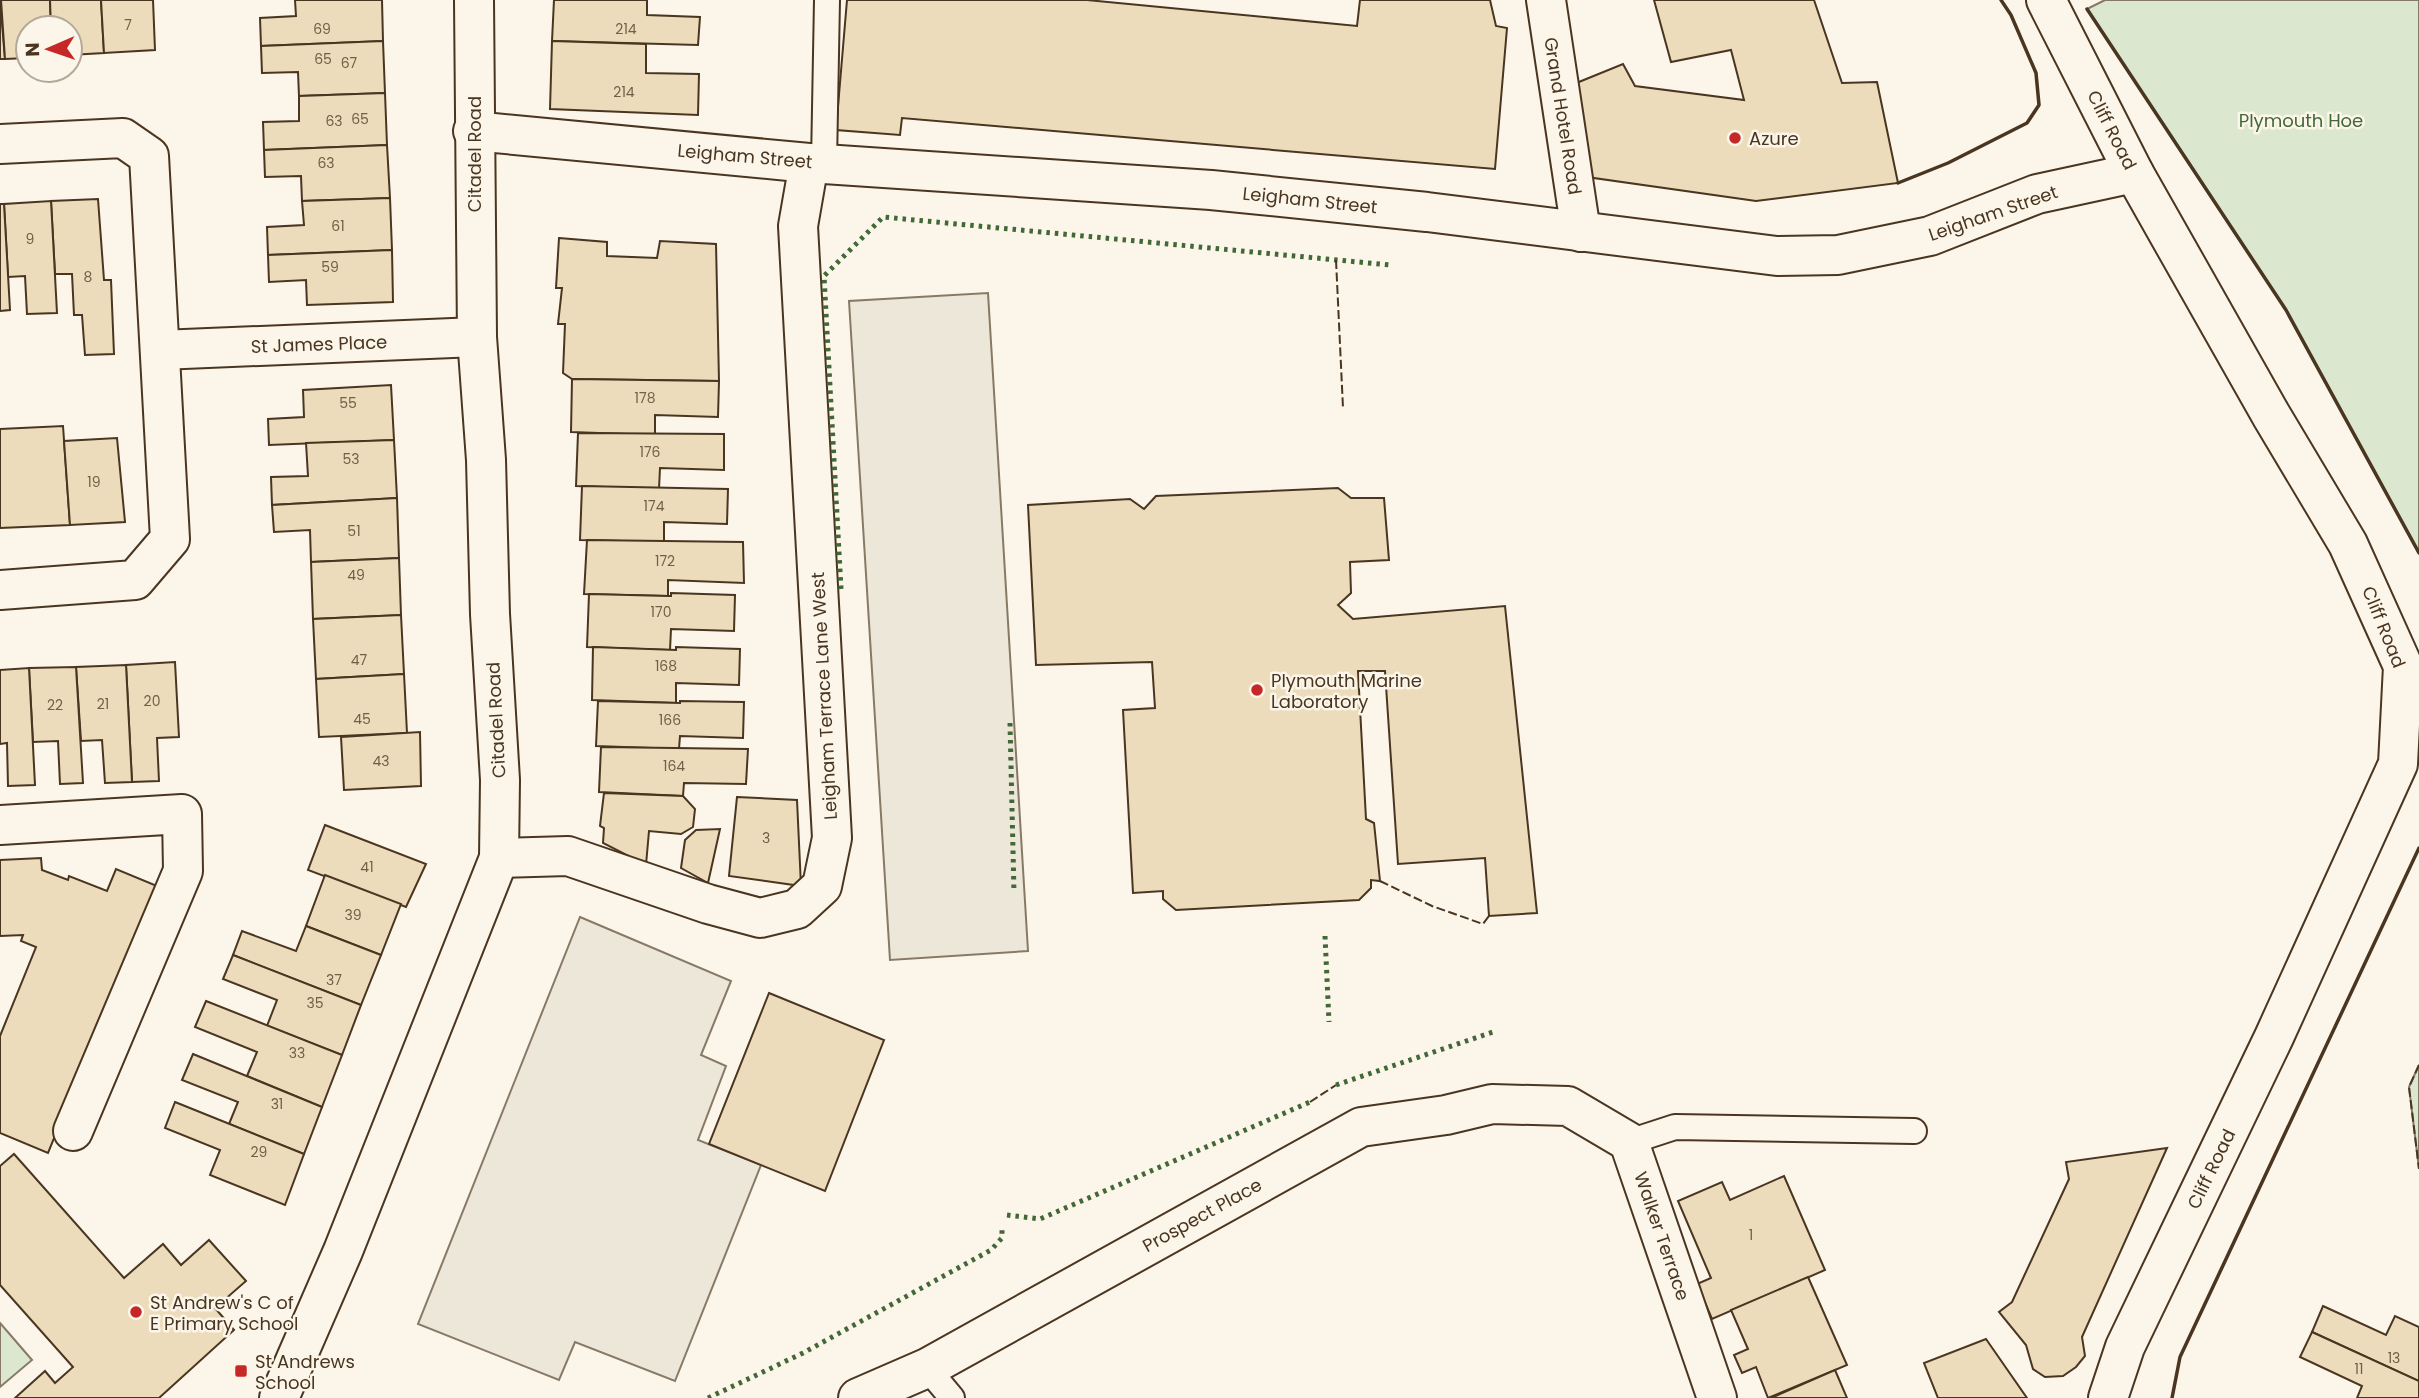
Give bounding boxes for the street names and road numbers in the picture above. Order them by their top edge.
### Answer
street label: Grand Hotel Road [1538,35,1588,197]
street label: Cliff Road [2081,86,2143,174]
street label: Citadel Road [462,96,487,212]
street label: Leigham Street [677,138,813,174]
street label: Leigham Street [1925,179,2061,247]
street label: Leigham Street [1241,180,1379,220]
street label: St James Place [250,329,388,359]
street label: Leigham Terrace Lane West [805,571,843,821]
street label: Cliff Road [2356,582,2412,672]
street label: Citadel Road [480,661,512,779]
street label: Cliff Road [2181,1125,2241,1213]
street label: Walker Terrace [1628,1168,1696,1304]
street label: Prospect Place [1138,1172,1266,1258]

